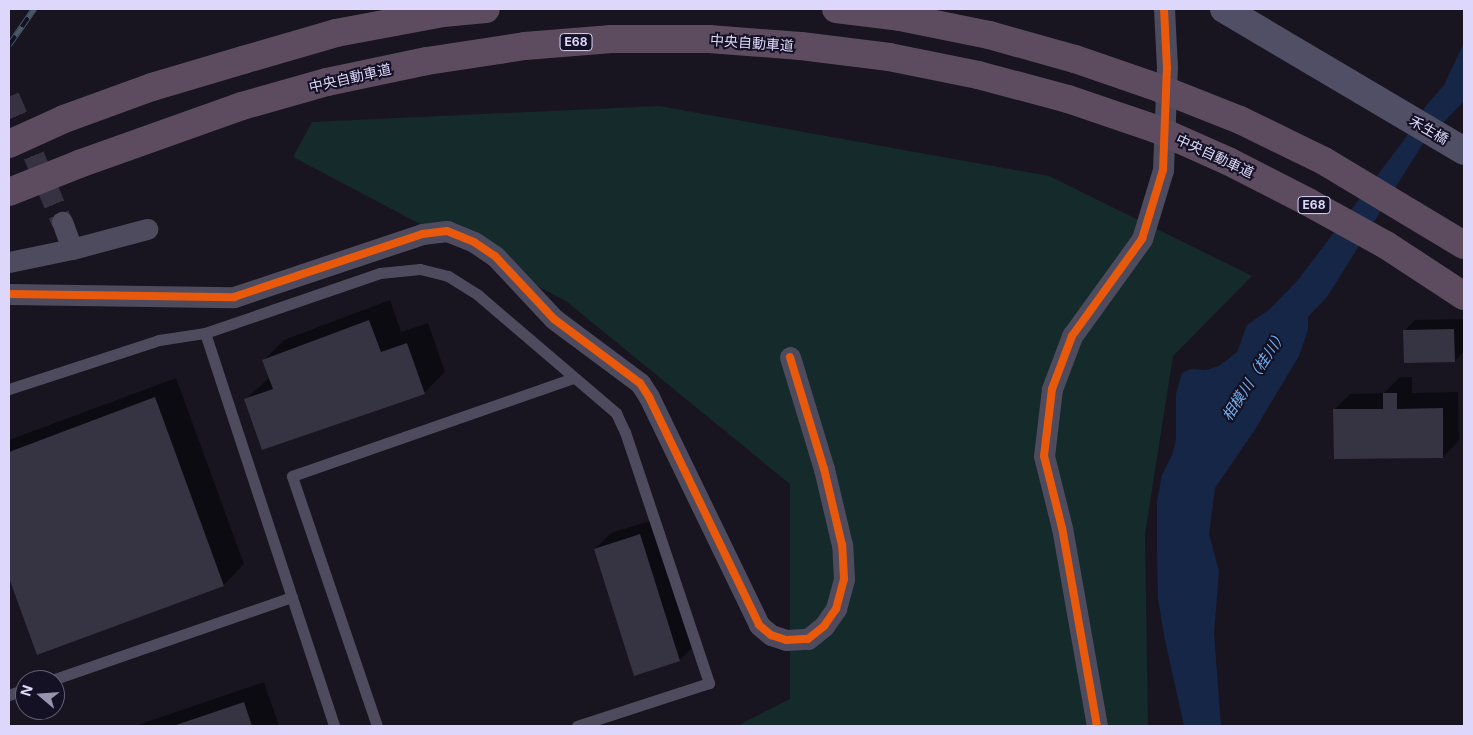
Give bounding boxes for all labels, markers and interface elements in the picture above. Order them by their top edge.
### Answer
road number: E68 [558,32,594,52]
street label: 中央自動車道 [710,32,794,54]
street label: 中央自動車道 [307,60,393,96]
street label: 禾生橋 [1407,112,1451,148]
street label: 中央自動車道 [1173,131,1257,181]
road number: E68 [1296,196,1332,214]
water label: 相模川（桂川） [1218,326,1290,424]
north arrow [15,670,65,720]
text: N [16,683,36,698]

